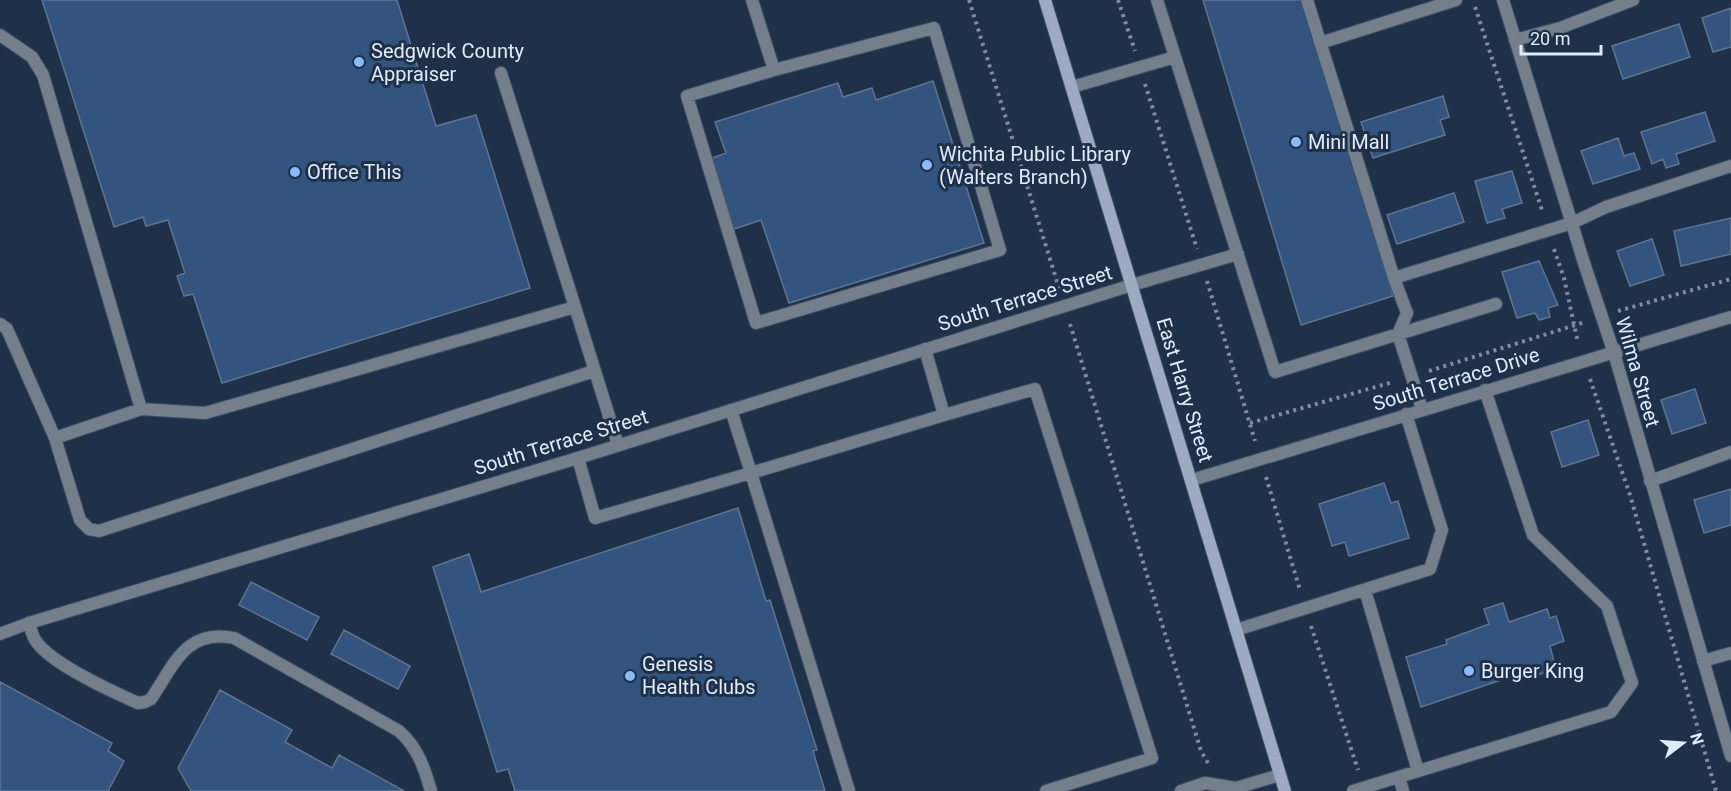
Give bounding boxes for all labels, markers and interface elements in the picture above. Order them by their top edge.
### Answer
scale bar [1521,18,1600,56]
text: 20 m [1530,28,1570,49]
place label: Sedgwick County Appraiser [371,39,524,86]
marker: Sedgwick County Appraiser [352,55,366,69]
place label: Mini Mall [1308,130,1389,154]
marker: Mini Mall [1289,135,1303,149]
place label: Wichita Public Library (Walters Branch) [939,142,1131,189]
marker: Wichita Public Library (Walters Branch) [920,158,934,172]
place label: Office This [307,160,402,184]
marker: Office This [288,165,302,179]
street label: South Terrace Street [935,260,1115,336]
street label: Wilma Street [1611,314,1665,430]
street label: East Harry Street [1152,315,1218,465]
street label: South Terrace Drive [1370,342,1542,416]
street label: South Terrace Street [471,404,651,480]
place label: Genesis Health Clubs [642,652,756,699]
place label: Burger King [1481,659,1584,683]
marker: Burger King [1462,664,1476,678]
marker: Genesis Health Clubs [623,669,637,683]
north arrow [1653,713,1713,773]
text: N [1686,731,1708,747]

